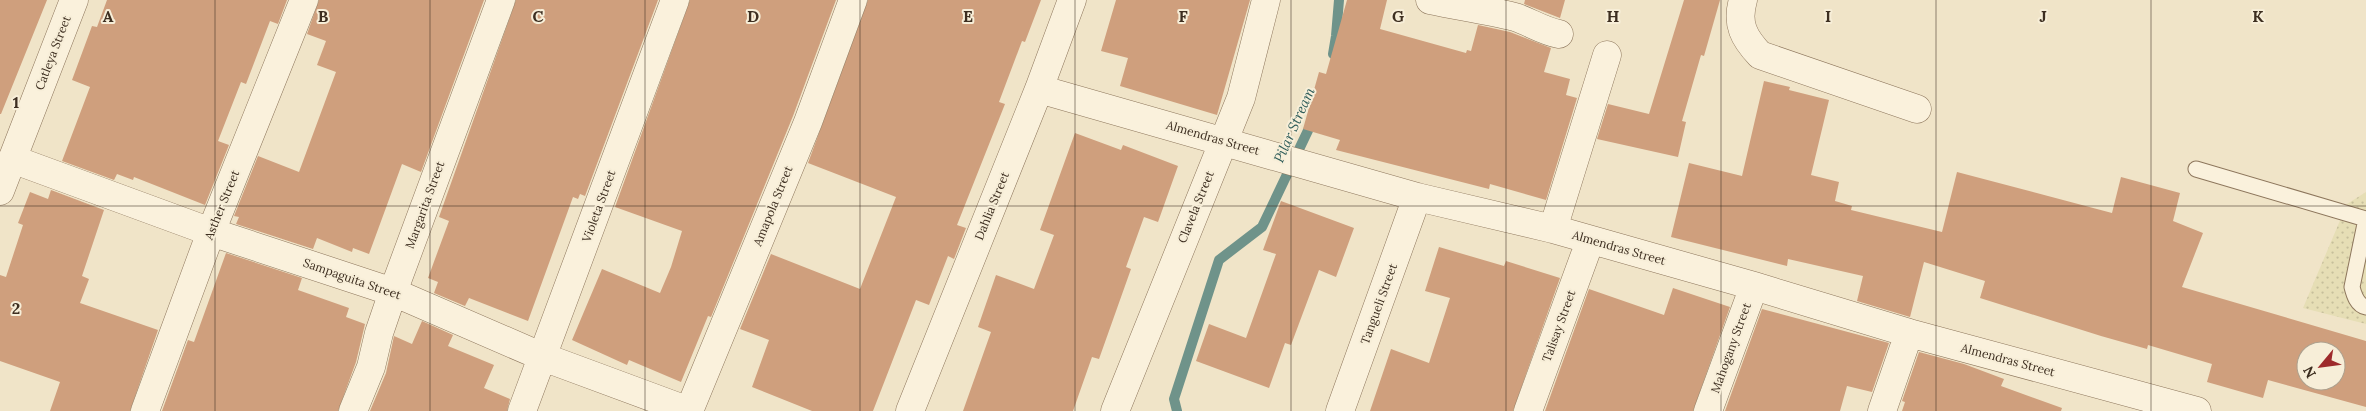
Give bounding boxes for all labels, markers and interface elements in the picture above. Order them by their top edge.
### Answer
text: A [103,6,114,26]
text: B [318,6,329,26]
text: C [532,6,544,26]
text: D [747,6,759,26]
text: E [963,6,973,26]
text: F [1178,6,1188,26]
text: G [1392,6,1404,26]
text: H [1607,6,1620,26]
text: I [1825,6,1831,26]
text: J [2039,6,2047,26]
text: K [2252,6,2264,26]
street label: Catleya Street [31,13,74,92]
water label: Pilar Stream [1269,84,1319,165]
text: 1 [13,92,19,112]
street label: Almendras Street [1164,117,1262,158]
street label: Margarita Street [402,159,447,251]
street label: Amapola Street [749,163,796,249]
street label: Asther Street [200,167,242,243]
street label: Violeta Street [578,167,619,245]
street label: Clavela Street [1174,168,1217,245]
street label: Dahlia Street [971,169,1012,242]
street label: Almendras Street [1570,227,1668,268]
street label: Sampaguita Street [301,255,403,302]
street label: Tangueli Street [1357,261,1400,346]
street label: Talisay Street [1539,288,1579,364]
text: 2 [12,298,20,318]
street label: Mahogany Street [1707,300,1754,395]
street label: Almendras Street [1959,340,2057,379]
north arrow [2296,341,2346,391]
text: N [2299,363,2320,381]

